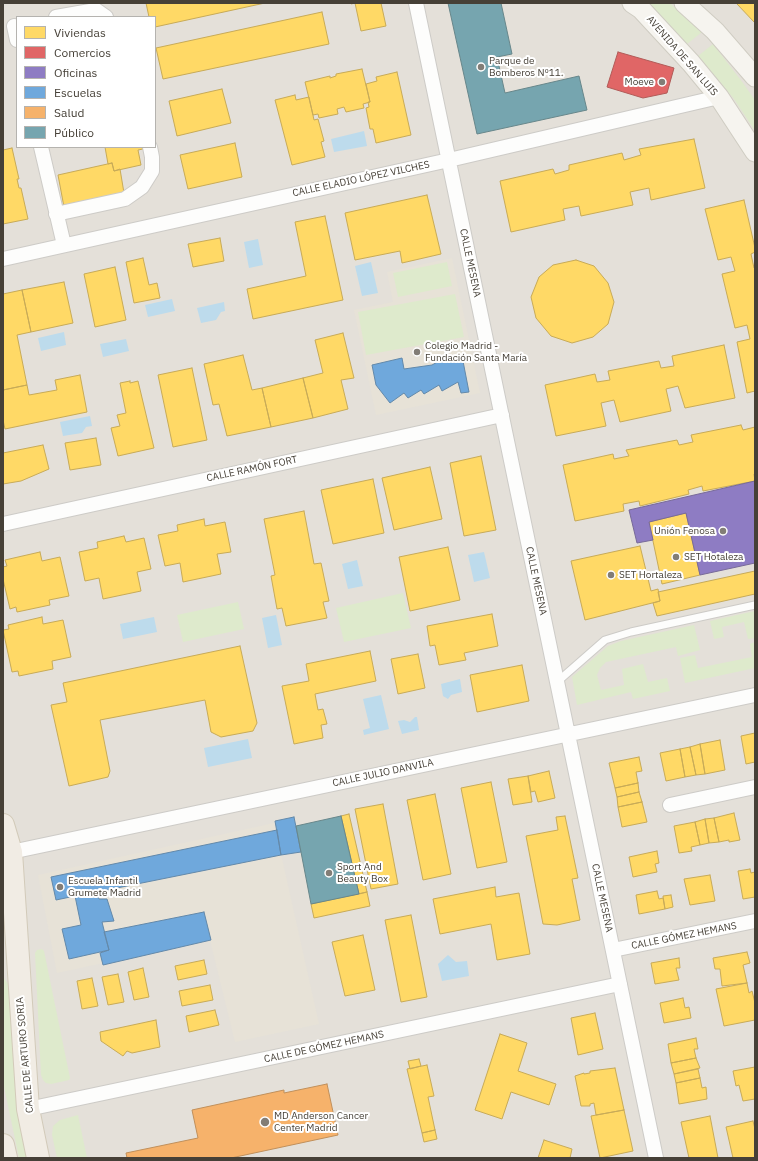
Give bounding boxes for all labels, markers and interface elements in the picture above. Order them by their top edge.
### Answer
street label: AVENIDA DE SAN LUIS [644,13,720,99]
legend [16,16,156,148]
text: Viviendas [54,25,106,40]
text: Comercios [54,45,111,60]
place label: Parque de Bomberos Nº11. [489,55,563,78]
marker: Parque de Bomberos Nº11. [476,62,486,72]
text: Oficinas [54,65,97,80]
place label: Moeve [625,76,654,88]
marker: Moeve [657,77,667,87]
text: Escuelas [54,85,102,100]
text: Salud [54,105,84,120]
text: Público [54,125,94,140]
street label: CALLE ELADIO LÓPEZ VILCHES [291,159,431,199]
street label: CALLE MESENA [457,228,483,298]
place label: Colegio Madrid - Fundación Santa María [425,340,527,364]
marker: Colegio Madrid - Fundación Santa María [412,347,422,357]
street label: CALLE RAMÓN FORT [205,453,299,485]
place label: Unión Fenosa [654,525,715,537]
marker: Unión Fenosa [718,526,728,536]
street label: CALLE MESENA [523,546,549,616]
place label: SET Hotaleza [684,551,743,563]
marker: SET Hotaleza [671,552,681,562]
place label: SET Hortaleza [619,569,682,581]
marker: SET Hortaleza [606,570,616,580]
street label: CALLE JULIO DANVILA [331,756,435,790]
place label: Sport And Beauty Box [337,861,388,884]
street label: CALLE MESENA [589,863,615,933]
marker: Sport And Beauty Box [324,868,334,878]
place label: Escuela Infantil Grumete Madrid [68,875,141,898]
marker: Escuela Infantil Grumete Madrid [55,882,65,892]
street label: CALLE GÓMEZ HEMANS [630,920,738,952]
street label: CALLE DE ARTURO SORIA [14,997,36,1113]
street label: CALLE DE GÓMEZ HEMANS [263,1028,385,1066]
place label: MD Anderson Cancer Center Madrid [274,1110,368,1134]
marker: MD Anderson Cancer Center Madrid [259,1116,271,1128]

